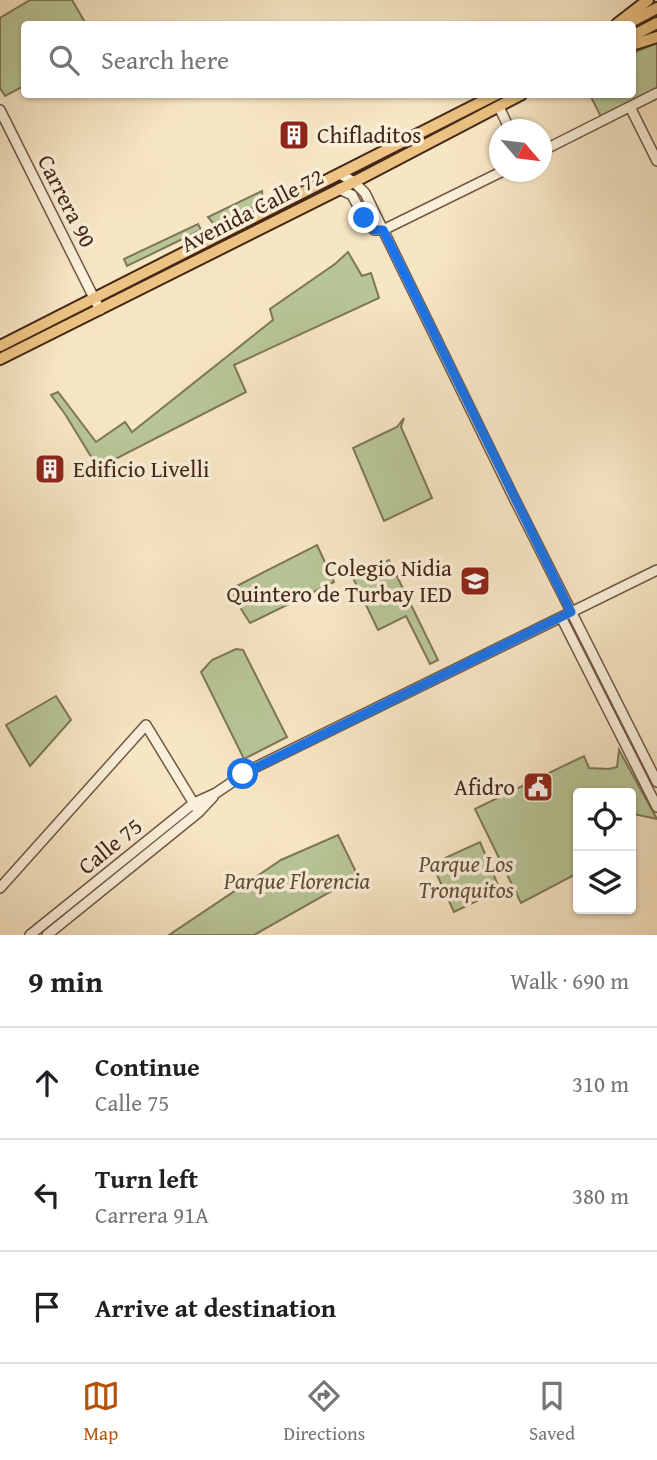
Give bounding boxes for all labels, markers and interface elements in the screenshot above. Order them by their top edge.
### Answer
search box [21,21,636,98]
text: Search here [101,40,229,79]
icon: search [45,41,83,79]
building icon: Chifladitos [277,118,311,152]
place label: Chifladitos [317,118,421,151]
north arrow [489,119,552,182]
street label: Carrera 90 [30,149,105,253]
street label: Avenida Calle 72 [175,159,329,260]
route end [348,202,379,233]
building icon: Edificio Livelli [33,452,67,486]
place label: Edificio Livelli [73,452,209,485]
place label: Colegio Nidia Quintero de Turbay IED [226,551,452,610]
school or university icon: Colegio Nidia Quintero de Turbay IED [458,564,492,598]
route start [227,758,258,789]
place label: Afidro [454,770,515,803]
public building icon: Afidro [521,770,555,804]
map controls [573,788,636,914]
button: locate [573,788,636,851]
street label: Calle 75 [70,809,149,882]
park label: Parque Los Tronquitos [418,847,515,906]
button: layers [573,851,636,914]
park label: Parque Florencia [223,864,371,897]
text: 9 min [28,959,103,1003]
text: Walk · 690 m [510,964,629,997]
text: Continue [95,1047,200,1086]
icon: ahead [28,1064,66,1102]
text: 310 m [572,1067,629,1100]
text: Calle 75 [95,1086,169,1119]
text: Turn left [95,1159,198,1198]
icon: left [28,1176,66,1214]
text: 380 m [572,1179,629,1212]
text: Carrera 91A [95,1198,209,1231]
icon: arrive [28,1288,66,1326]
text: Arrive at destination [95,1288,336,1327]
tab: Map [82,1377,120,1447]
tab: Directions [284,1377,365,1447]
tab: Saved [529,1377,575,1447]

